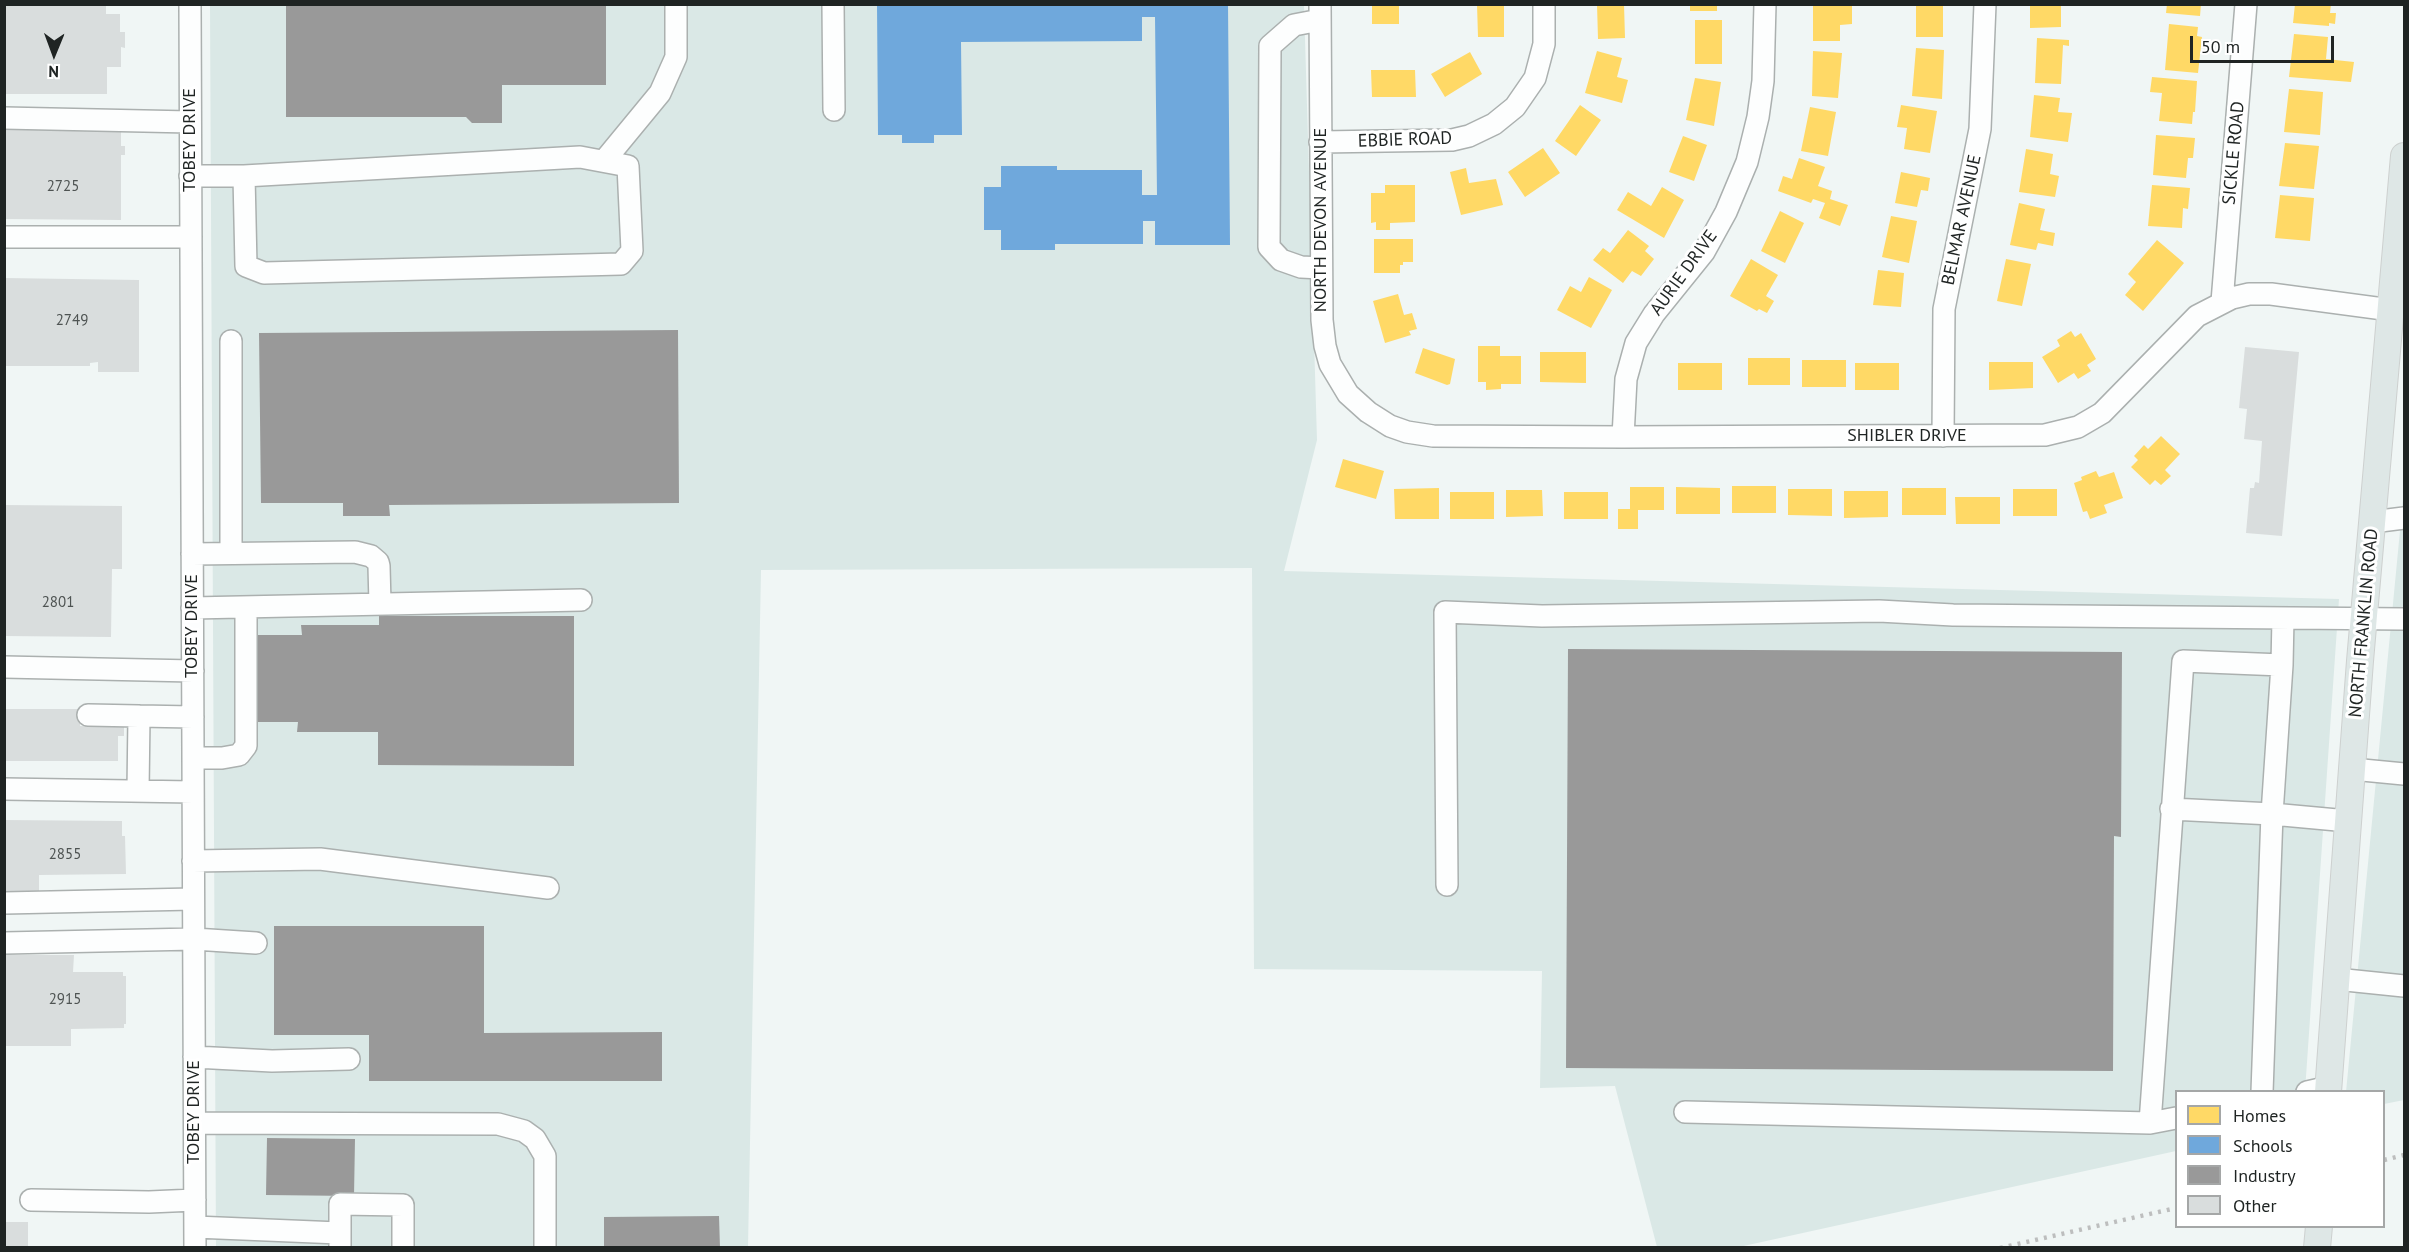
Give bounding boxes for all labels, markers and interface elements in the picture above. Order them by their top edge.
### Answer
north arrow [24,24,84,84]
scale bar [2193,24,2337,62]
text: 50 m [2201,35,2240,58]
text: N [48,62,59,82]
street label: TOBEY DRIVE [179,88,201,192]
street label: SICKLE ROAD [2219,100,2249,206]
street label: NORTH DEVON AVENUE [1310,128,1332,312]
street label: EBBIE ROAD [1357,128,1453,152]
street label: BELMAR AVENUE [1938,153,1986,287]
house number: 2725 [47,178,79,196]
street label: AURIE DRIVE [1646,226,1722,320]
house number: 2749 [56,312,88,330]
street label: SHIBLER DRIVE [1847,425,1967,447]
street label: NORTH FRANKLIN ROAD [2345,528,2383,718]
street label: TOBEY DRIVE [181,574,203,678]
house number: 2801 [42,594,74,612]
house number: 2855 [49,846,81,864]
house number: 2915 [49,991,81,1009]
street label: TOBEY DRIVE [183,1060,205,1164]
legend [2175,1090,2385,1228]
text: Homes [2233,1104,2286,1127]
text: Schools [2233,1134,2293,1157]
text: Industry [2233,1164,2296,1187]
text: Other [2233,1194,2277,1217]

